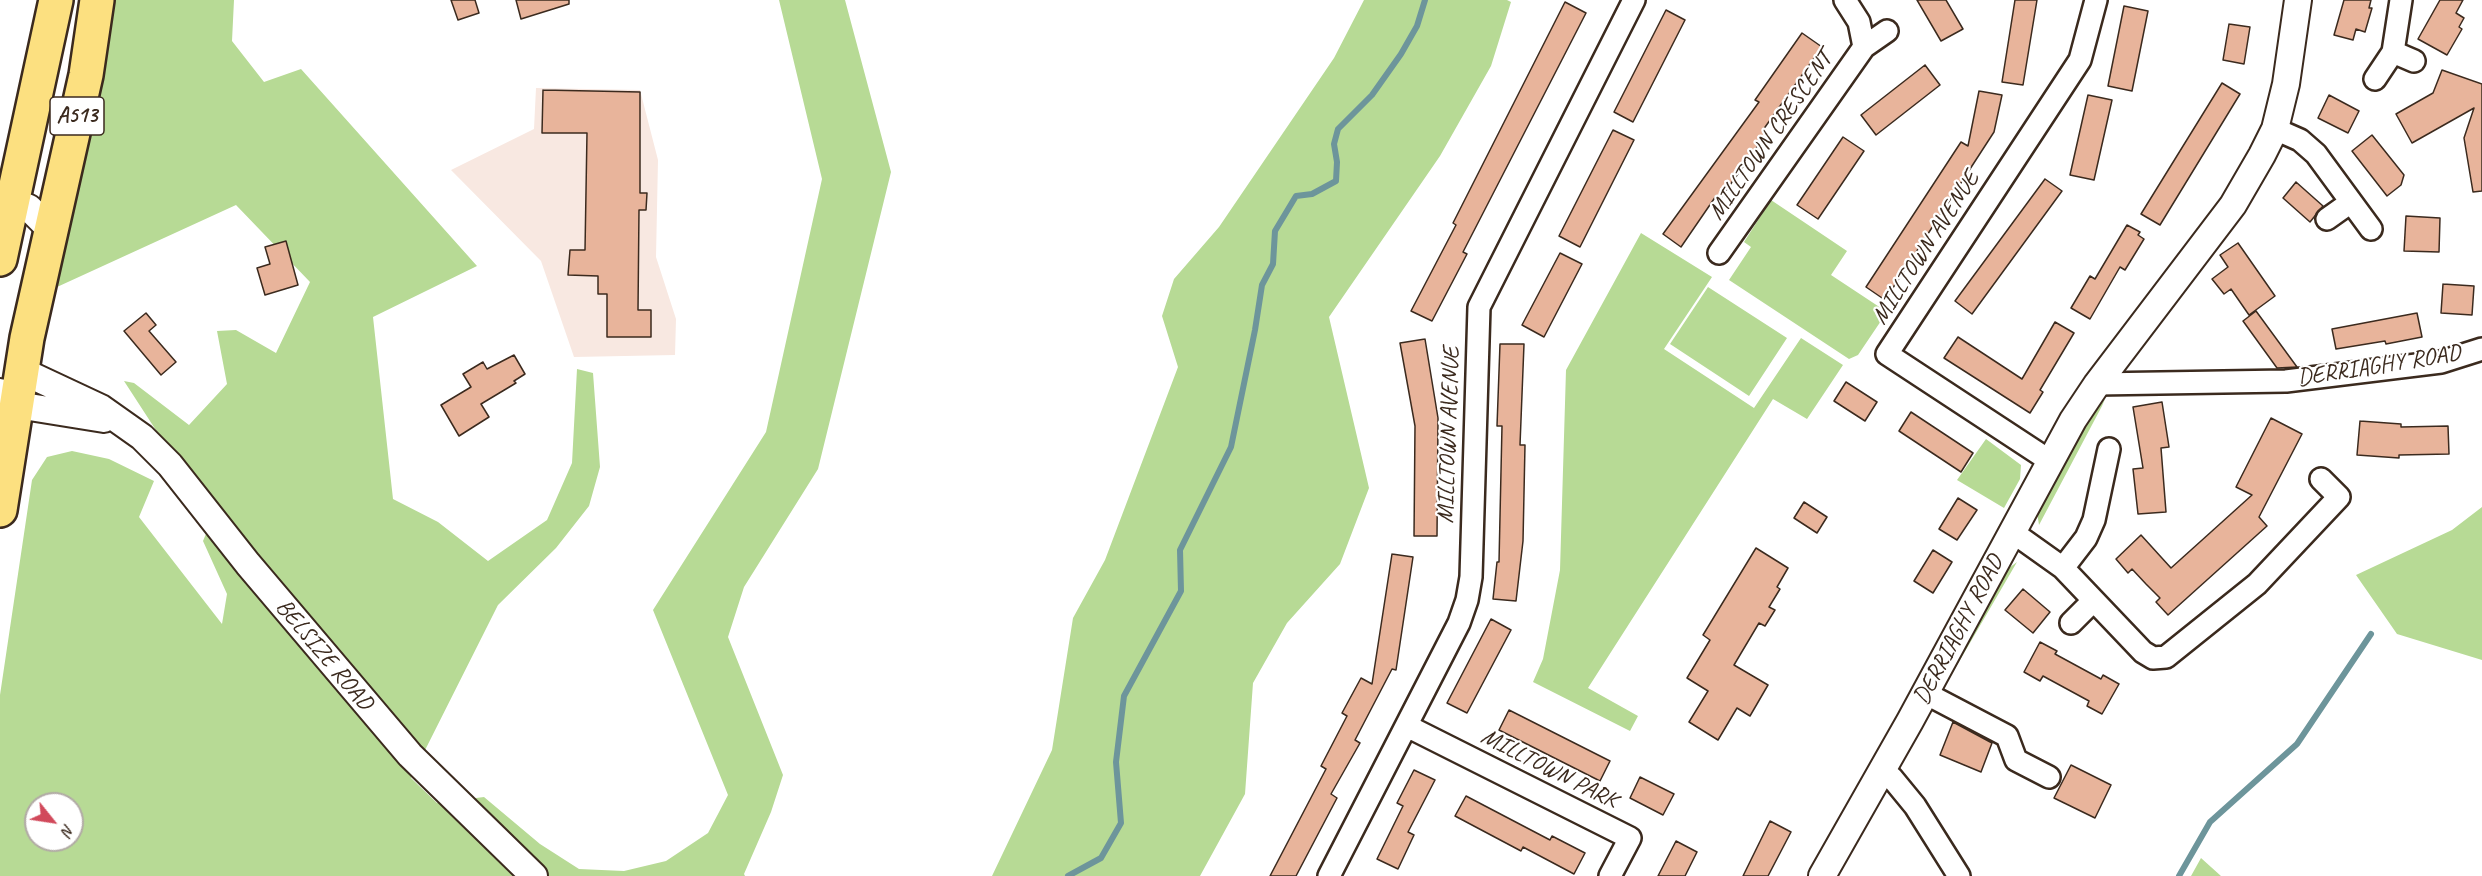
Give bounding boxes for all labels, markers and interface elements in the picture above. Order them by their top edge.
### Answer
street label: MILLTOWN CRESCENT [1702,46,1840,226]
road number: A513 [50,97,104,135]
street label: MILLTOWN AVENUE [1866,166,1986,330]
street label: DERRIAGHY ROAD [2295,339,2463,393]
street label: MILLTOWN AVENUE [1432,346,1466,524]
street label: DERRIAGHY ROAD [1908,551,2010,709]
street label: BELSIZE ROAD [269,593,379,717]
street label: MILLTOWN PARK [1476,722,1622,816]
north arrow [24,792,84,852]
text: N [57,821,79,839]

